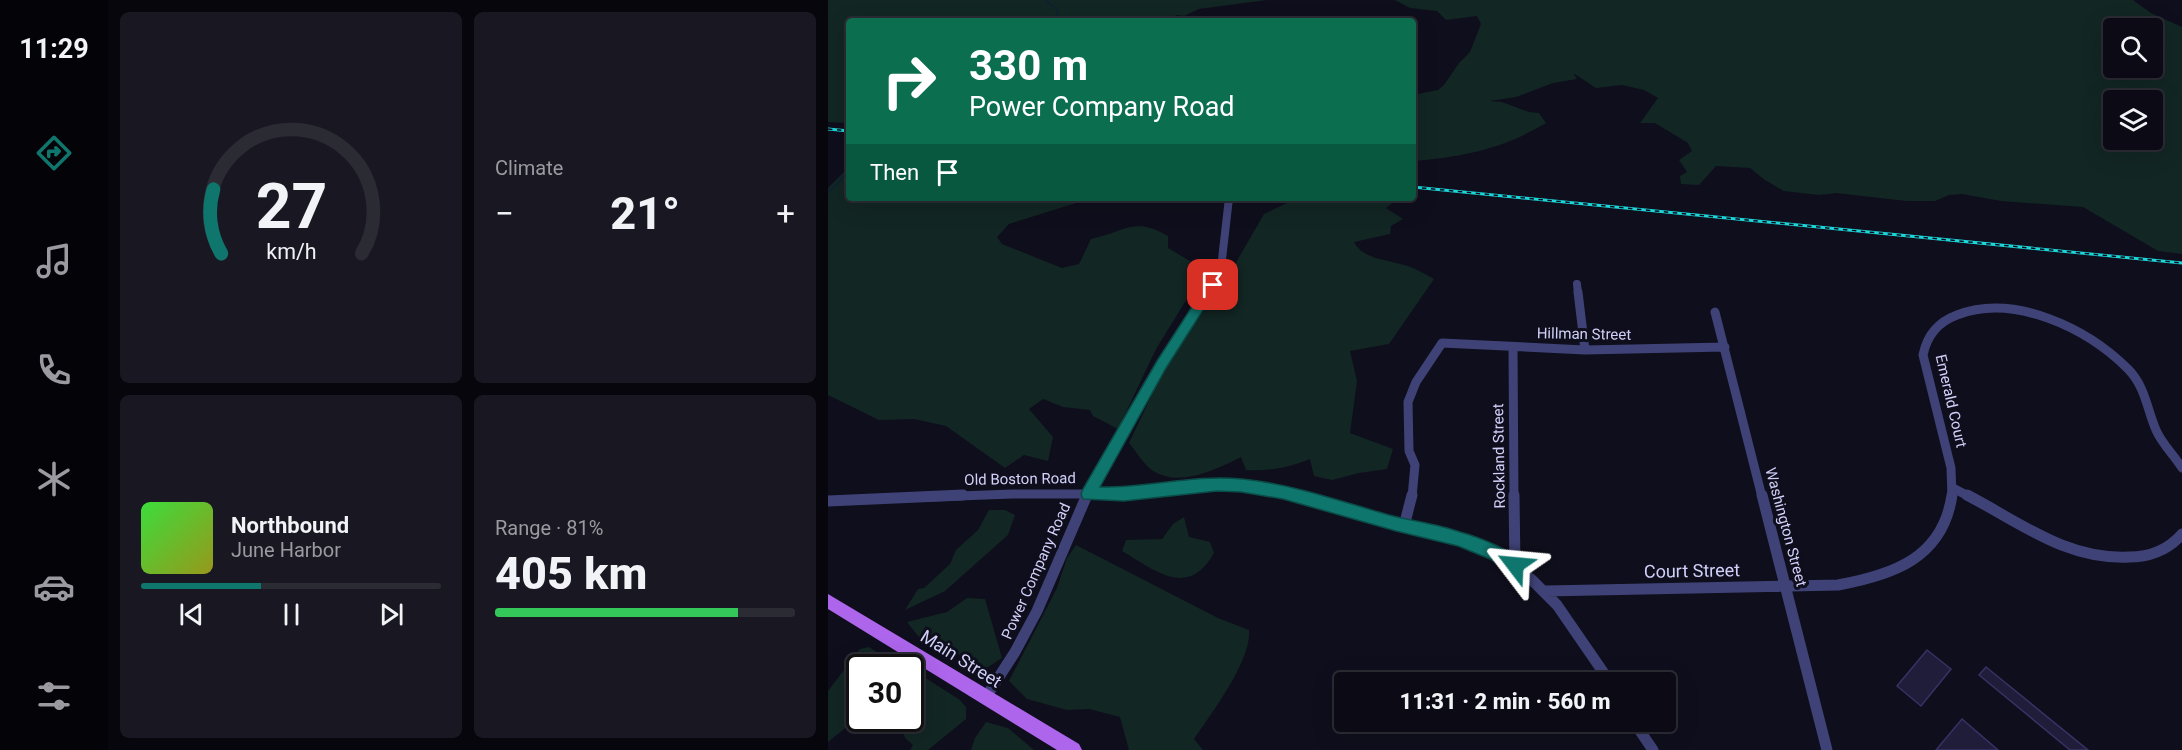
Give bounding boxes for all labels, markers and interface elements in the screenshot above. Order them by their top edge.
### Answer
map controls [2103,18,2163,150]
button: search [2103,18,2163,78]
text: 11:29 [19,33,89,65]
text: 330 m [969,41,1088,90]
icon: right [870,42,948,120]
button: layers [2103,90,2163,150]
text: Power Company Road [969,91,1235,123]
icon: directions [33,132,75,174]
text: Climate [495,156,563,180]
icon: arrive [931,156,964,189]
text: Then [870,160,919,185]
text: 27 [255,170,327,243]
text: 21° [610,187,680,240]
text: − [495,194,514,233]
text: + [776,194,795,233]
icon: music [33,240,75,282]
text: km/h [266,240,316,265]
pin [1187,259,1238,310]
icon: arrive [1196,268,1229,301]
street label: Hillman Street [1537,324,1632,344]
icon: phone [33,349,75,391]
street label: Emerald Court [1932,353,1971,450]
street label: Rockland Street [1489,403,1509,509]
icon: climate [33,458,75,500]
street label: Washington Street [1761,466,1811,589]
street label: Old Boston Road [964,469,1076,489]
street label: Power Company Road [998,500,1074,642]
text: Northbound [231,513,349,538]
text: Range · 81% [495,516,603,540]
position arrow [1483,533,1547,597]
text: June Harbor [231,538,341,562]
text: 405 km [495,547,647,600]
street label: Court Street [1644,559,1740,582]
icon: car [33,566,75,608]
icon: previous [175,598,208,631]
icon: pause [275,598,308,631]
icon: next [375,598,408,631]
street label: Main Street [917,625,1006,692]
speed limit sign: 30 [846,654,924,732]
icon: filters [33,675,75,717]
text: 11:31 · 2 min · 560 m [1400,689,1610,714]

